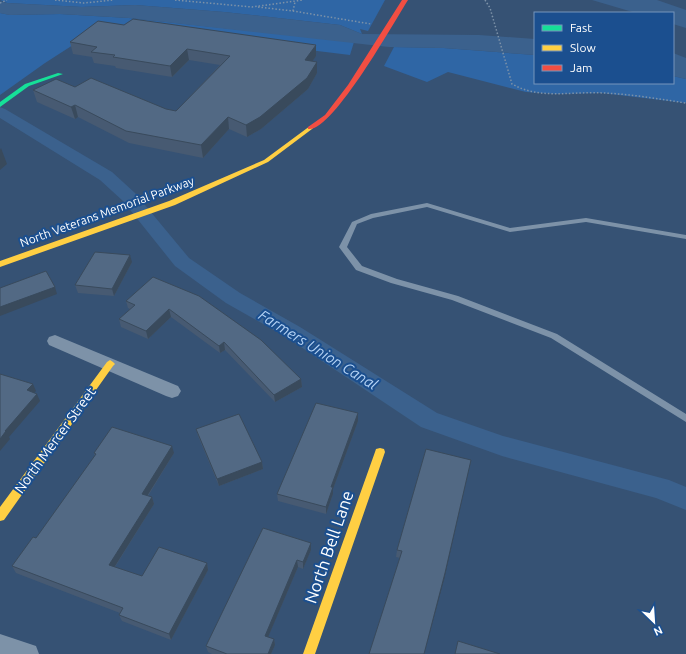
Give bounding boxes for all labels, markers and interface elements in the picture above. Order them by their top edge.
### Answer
legend [534,12,674,84]
text: Fast [570,21,592,34]
text: Slow [570,41,596,54]
text: Jam [570,61,592,74]
street label: North Veterans Memorial Parkway [18,174,196,249]
water label: Farmers Union Canal [256,306,381,393]
street label: North Mercer Street [11,383,99,496]
street label: North Bell Lane [300,488,357,606]
north arrow [634,602,674,642]
text: N [652,624,664,638]

